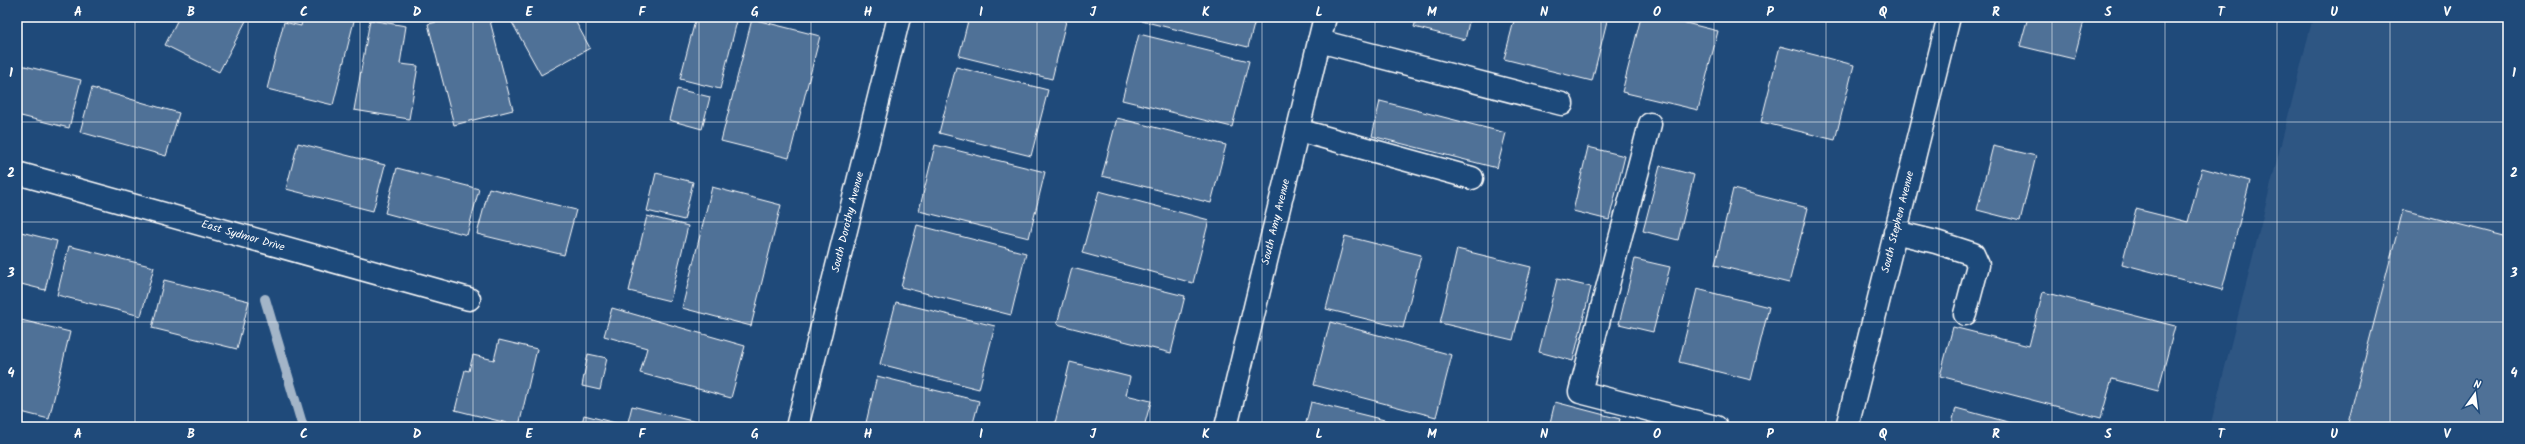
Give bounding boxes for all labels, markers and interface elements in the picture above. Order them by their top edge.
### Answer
text: A [74,2,82,23]
text: B [187,2,195,23]
text: C [300,2,308,23]
text: D [413,2,422,23]
text: E [525,2,533,23]
text: F [638,2,646,23]
text: G [751,2,759,23]
text: H [864,2,873,23]
text: I [979,2,983,23]
text: J [1090,2,1097,23]
text: K [1202,2,1210,23]
text: L [1315,2,1323,23]
text: M [1427,2,1437,23]
text: N [1540,2,1549,23]
text: O [1653,2,1661,23]
text: P [1766,2,1774,23]
text: Q [1879,2,1888,23]
text: R [1992,2,2000,23]
text: S [2104,2,2112,23]
text: T [2217,2,2226,23]
text: U [2330,2,2338,23]
text: V [2444,2,2452,23]
text: 1 [9,63,13,84]
text: 1 [2512,63,2516,84]
text: 2 [7,163,15,184]
text: 2 [2510,163,2518,184]
street label: South Stephen Avenue [1877,169,1919,275]
street label: South Dorothy Avenue [827,170,869,274]
street label: South Amy Avenue [1257,177,1295,267]
street label: East Sydmor Drive [199,215,287,257]
text: 3 [6,263,15,284]
text: 3 [2509,263,2518,284]
text: 4 [7,363,15,384]
text: 4 [2510,363,2518,384]
north arrow [2455,374,2495,414]
text: N [2472,376,2483,395]
text: A [74,424,82,444]
text: B [187,424,195,444]
text: C [300,424,308,444]
text: D [413,424,422,444]
text: E [525,424,533,444]
text: F [638,424,646,444]
text: G [751,424,759,444]
text: H [864,424,873,444]
text: I [979,424,983,444]
text: J [1090,424,1097,444]
text: K [1202,424,1210,444]
text: L [1315,424,1323,444]
text: M [1427,424,1437,444]
text: N [1540,424,1549,444]
text: O [1653,424,1661,444]
text: P [1766,424,1774,444]
text: Q [1879,424,1888,444]
text: R [1992,424,2000,444]
text: S [2104,424,2112,444]
text: T [2217,424,2226,444]
text: U [2330,424,2338,444]
text: V [2444,424,2452,444]

